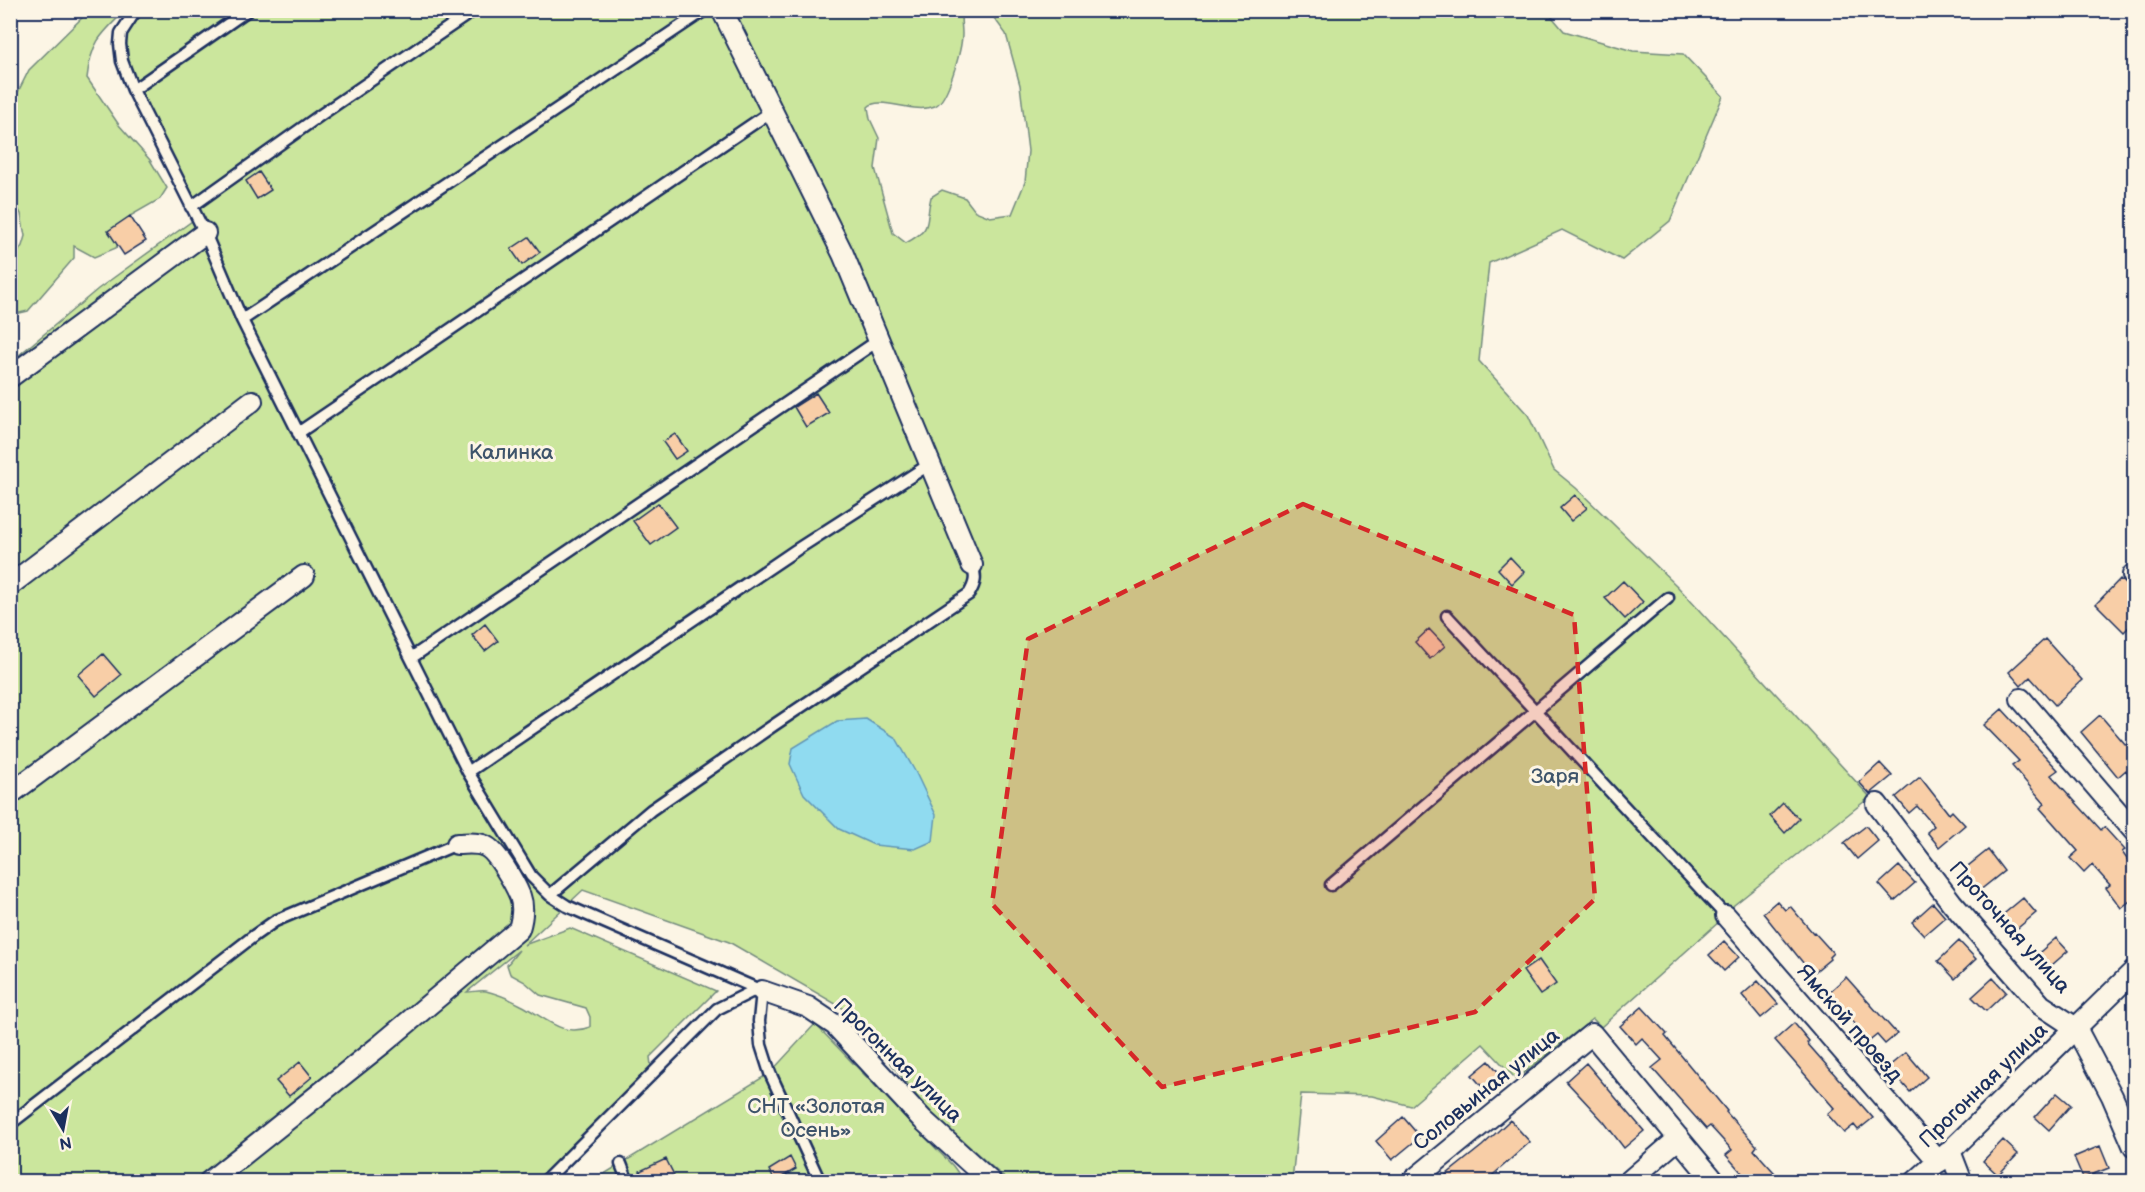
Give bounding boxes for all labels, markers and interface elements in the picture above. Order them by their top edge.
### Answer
park label: Калинка [469,440,554,465]
park label: Заря [1531,764,1579,789]
street label: Проточная улица [1944,856,2076,999]
street label: Ямской проезд [1792,959,1908,1087]
street label: Прогонная улица [828,993,967,1128]
street label: Прогонная улица [1914,1017,2053,1153]
street label: Соловьиная улица [1408,1022,1565,1156]
park label: СНТ «Золотая Осень» [747,1094,885,1143]
north arrow [33,1099,93,1159]
text: N [58,1132,73,1153]

